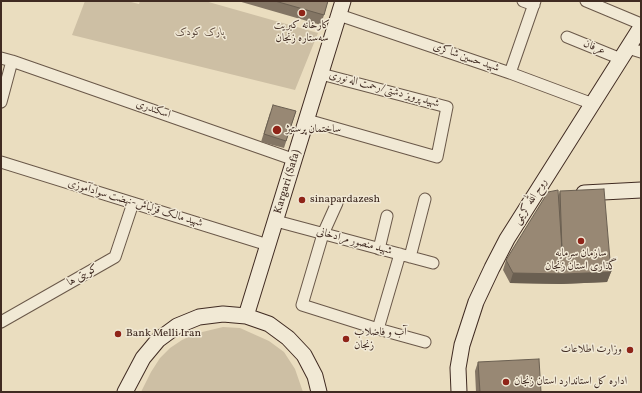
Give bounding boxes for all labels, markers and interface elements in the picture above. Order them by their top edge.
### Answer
marker: کارخانه کبریت سه‌ستاره زنجان [297,8,307,18]
place label: کارخانه کبریت سه‌ستاره زنجان [274,19,330,45]
park label: پارک کودک [175,26,225,40]
street label: عرفان [581,38,607,58]
street label: شهید حسین شاکری [431,40,501,76]
street label: شهید پرویز دشتی/رحمت اله نوری [327,69,441,111]
street label: اسکندری [134,98,172,122]
place label: ساختمان پرستیژ [286,123,341,137]
marker: ساختمان پرستیژ [271,124,283,136]
street label: Kargari (Safa) [272,149,304,215]
street label: روح الله کریمی [511,176,551,228]
street label: شهید مالک قزلباش-نهضت سوادآموزی [66,177,204,231]
place label: sinapardazesh [310,193,380,207]
marker: sinapardazesh [297,195,307,205]
street label: شهید منصور مرادخانی [315,226,393,258]
marker: سازمان سرمایه گذاری استان زنجان [576,236,586,246]
place label: سازمان سرمایه گذاری استان زنجان [545,247,617,273]
street label: کویتی ها [65,262,101,290]
place label: آب و فاضلاب زنجان [354,326,407,352]
place label: Bank Melli Iran [126,327,201,341]
marker: Bank Melli Iran [113,329,123,339]
marker: آب و فاضلاب زنجان [341,334,351,344]
place label: وزارت اطلاعات [561,343,622,357]
marker: وزارت اطلاعات [625,345,635,355]
place label: اداره کل استاندارد استان زنجان [514,375,627,389]
marker: اداره کل استاندارد استان زنجان [501,377,511,387]

